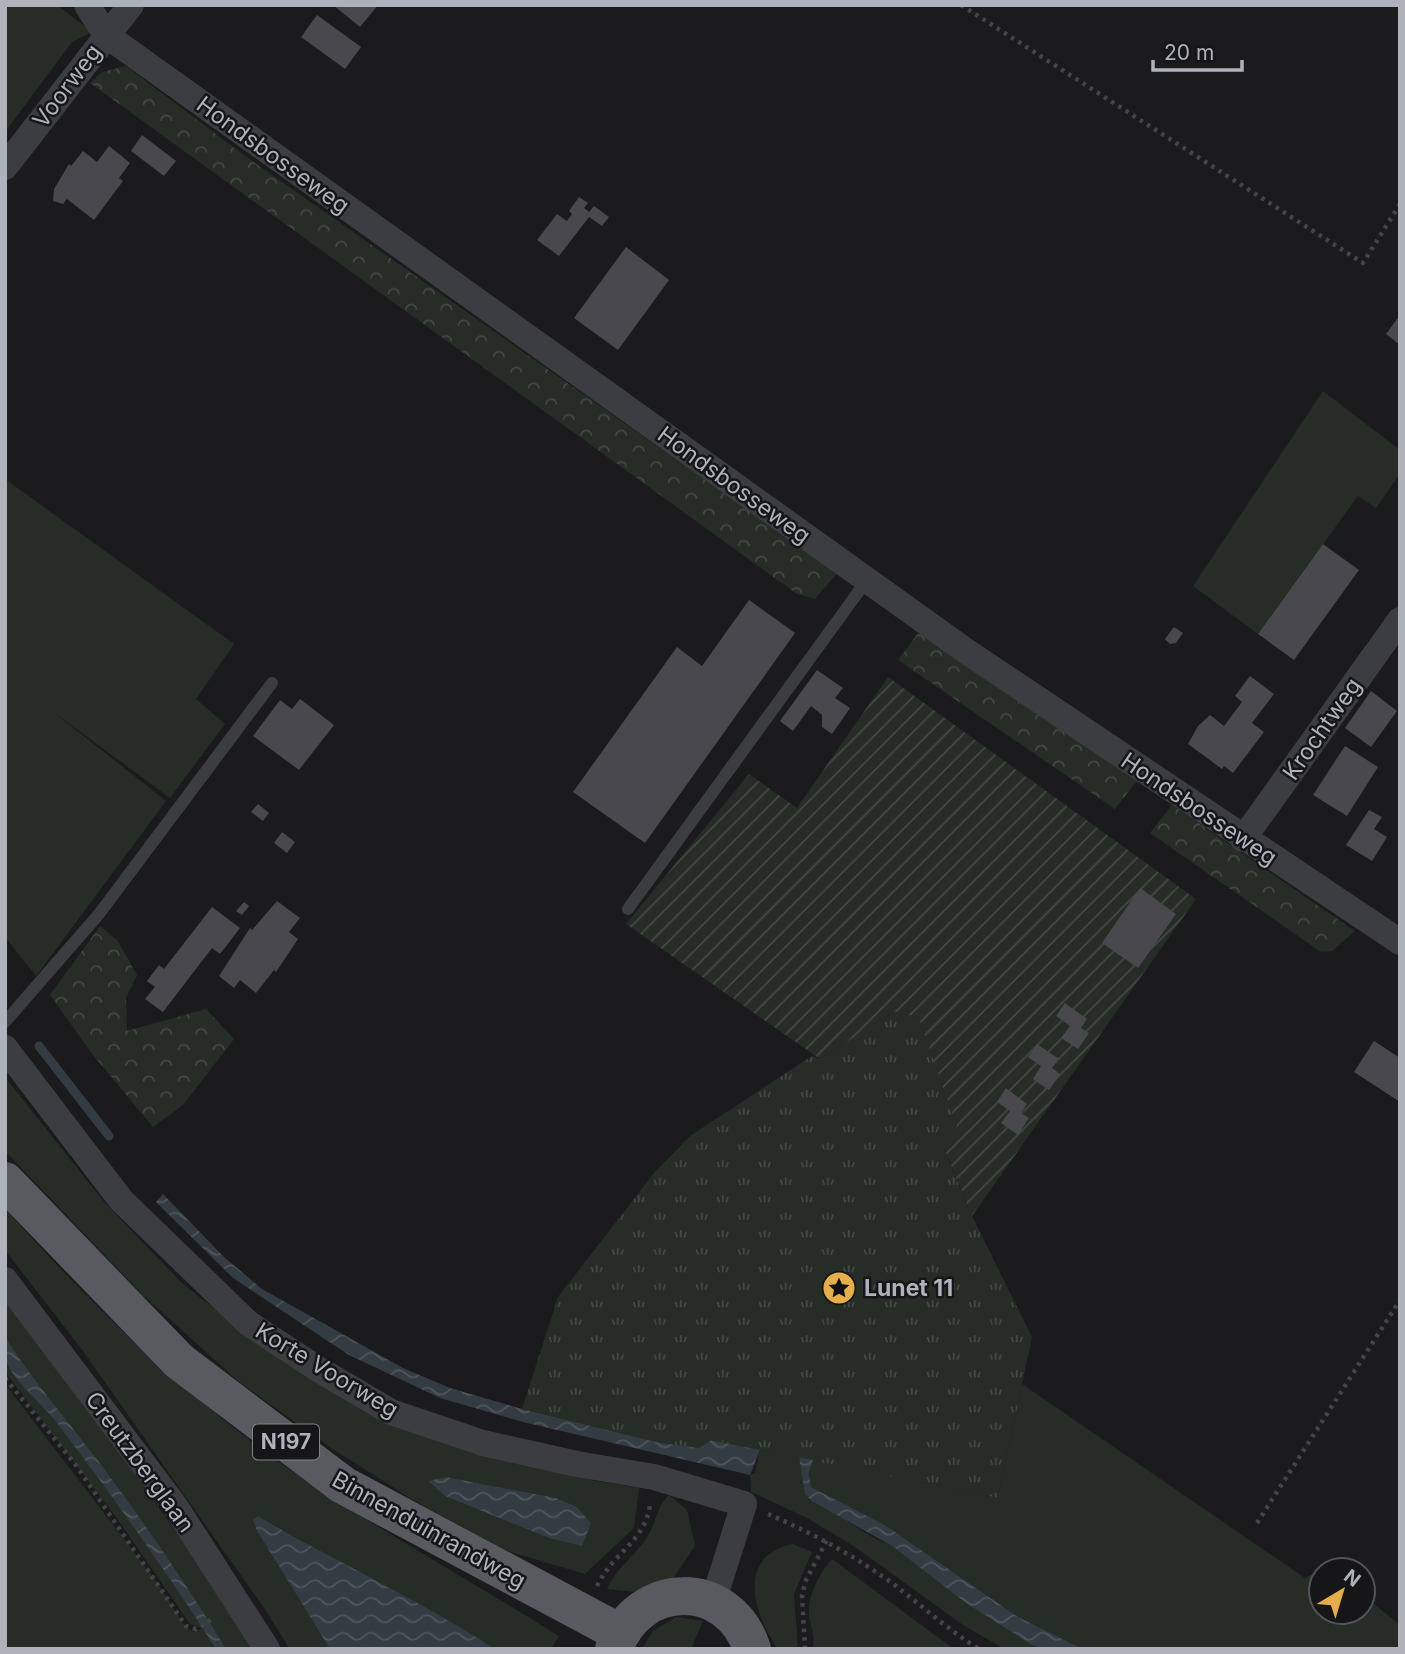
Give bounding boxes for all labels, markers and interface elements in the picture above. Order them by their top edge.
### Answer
scale bar [1153,28,1242,72]
street label: Voorweg [27,39,107,133]
text: 20 m [1164,40,1214,65]
street label: Hondsbosseweg [191,90,355,220]
street label: Hondsbosseweg [652,420,816,550]
street label: Krochtweg [1277,673,1367,785]
street label: Hondsbosseweg [1116,747,1282,871]
place icon: Lunet 11 [820,1269,858,1307]
place label: Lunet 11 [864,1274,953,1302]
street label: Korte Voorweg [251,1316,403,1424]
street label: Creutzberglaan [80,1386,200,1538]
road number: N197 [253,1424,319,1460]
street label: Binnenduinrandweg [327,1465,531,1595]
north arrow [1307,1556,1377,1626]
text: N [1339,1564,1365,1592]

